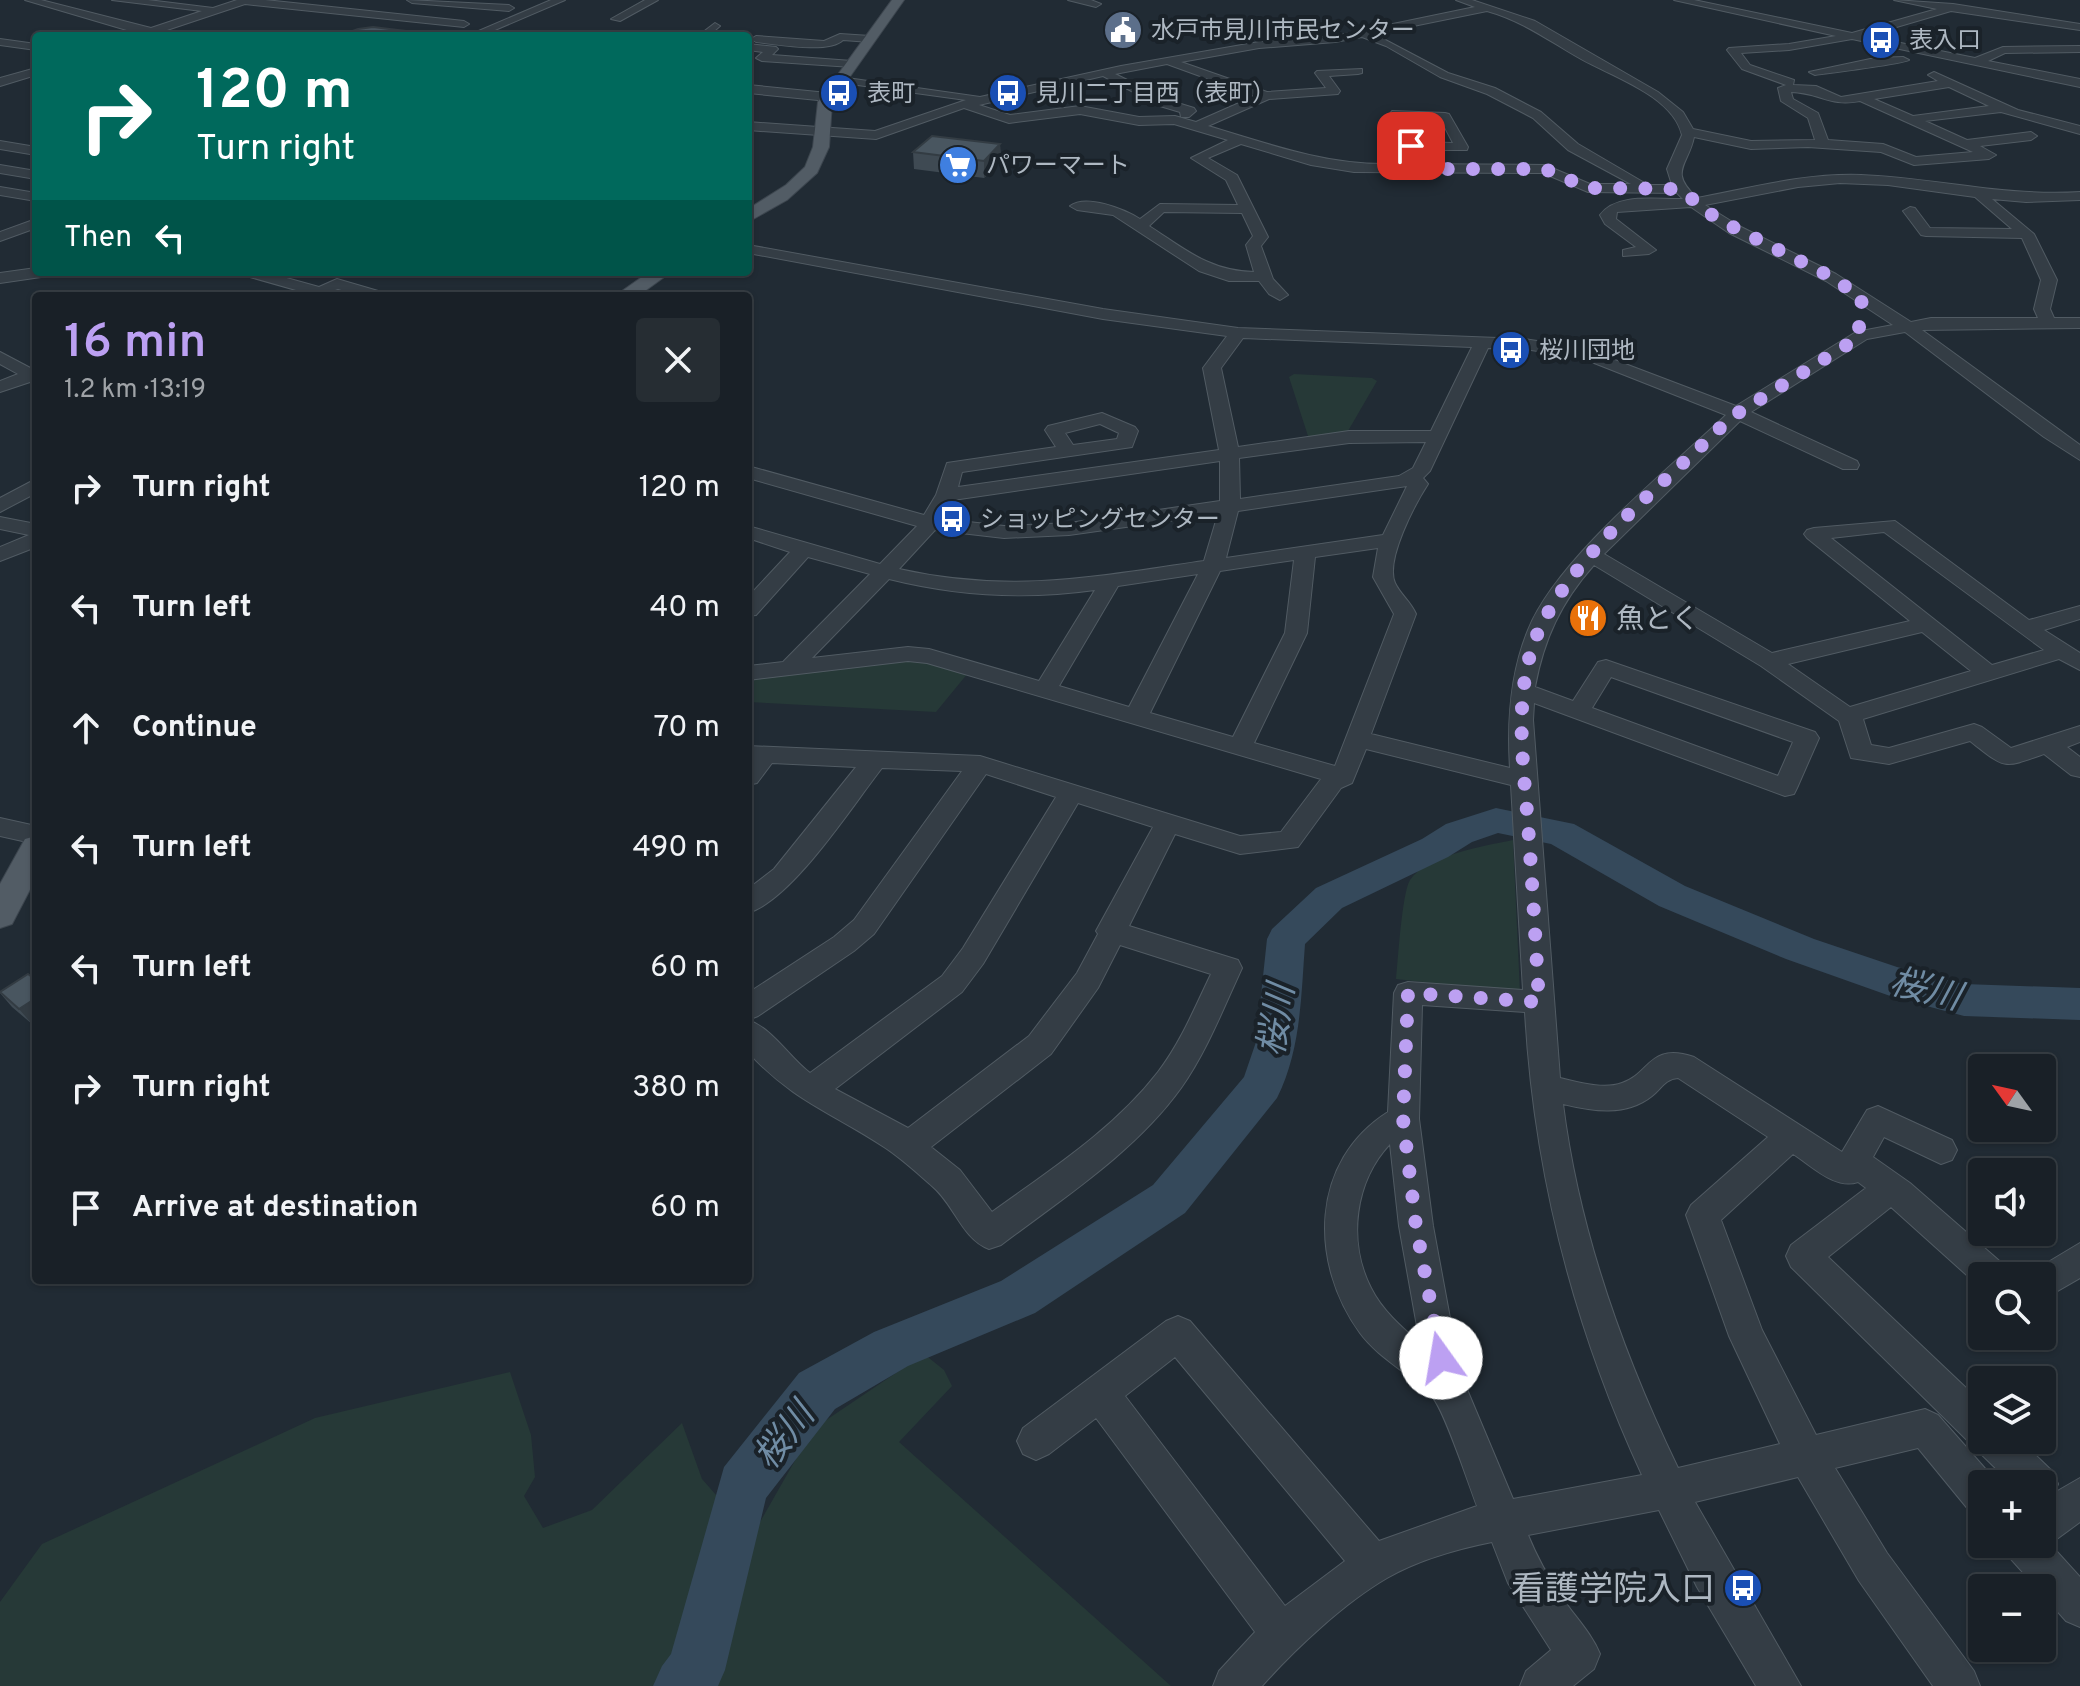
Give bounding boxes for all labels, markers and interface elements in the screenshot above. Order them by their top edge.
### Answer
public building icon: 水戸市見川市民センター [1102,9,1144,51]
place label: 水戸市見川市民センター [1151,17,1415,47]
bus stop icon: 表入口 [1860,19,1902,61]
place label: 表入口 [1909,27,1981,57]
text: 120 m [196,58,353,128]
icon: right [64,64,168,168]
bus stop icon: 表町 [818,72,860,114]
bus stop icon: 見川二丁目西（表町） [987,72,1029,114]
place label: 表町 [867,80,915,110]
place label: 見川二丁目西（表町） [1036,80,1276,110]
pin [1377,112,1445,180]
icon: arrive [1389,124,1433,168]
text: Turn right [196,127,355,173]
supermarket icon: パワーマート [937,144,979,186]
place label: パワーマート [986,152,1130,182]
icon: left [148,216,192,260]
text: Then [64,220,132,257]
text: 16 min [64,314,206,374]
button: close [636,318,720,402]
bus stop icon: 桜川団地 [1490,329,1532,371]
place label: 桜川団地 [1539,337,1635,367]
text: 1.2 km · 13:19 [64,374,206,407]
icon: right [64,466,108,510]
text: Turn right [132,470,270,507]
text: 120 m [639,470,720,507]
bus stop icon: ショッピングセンター [931,498,973,540]
place label: ショッピングセンター [980,506,1220,536]
icon: left [64,586,108,630]
text: Turn left [132,590,252,627]
text: 40 m [650,590,720,627]
restaurant icon: 魚とく [1567,597,1609,639]
place label: 魚とく [1616,603,1699,639]
icon: ahead [64,706,108,750]
text: Continue [132,710,257,747]
text: 70 m [654,710,720,747]
icon: left [64,826,108,870]
text: Turn left [132,830,252,867]
text: 490 m [632,830,720,867]
icon: left [64,946,108,990]
text: Turn left [132,950,252,987]
text: 60 m [650,950,720,987]
water label: 桜川 [1885,961,1969,1024]
water label: 桜川 [1251,978,1308,1060]
north arrow [1968,1054,2056,1142]
map controls [1968,1054,2056,1662]
icon: right [64,1066,108,1110]
text: Turn right [132,1070,270,1107]
text: 380 m [632,1070,720,1107]
button: sound [1968,1158,2056,1246]
icon: arrive [64,1186,108,1230]
text: Arrive at destination [132,1190,418,1227]
text: 60 m [650,1190,720,1227]
button: search [1968,1262,2056,1350]
position arrow [1399,1316,1483,1400]
button: layers [1968,1366,2056,1454]
water label: 桜川 [746,1392,829,1480]
button: + [1968,1470,2056,1558]
bus stop icon: 看護学院入口 [1722,1567,1764,1609]
place label: 看護学院入口 [1511,1570,1715,1613]
button: − [1968,1574,2056,1662]

